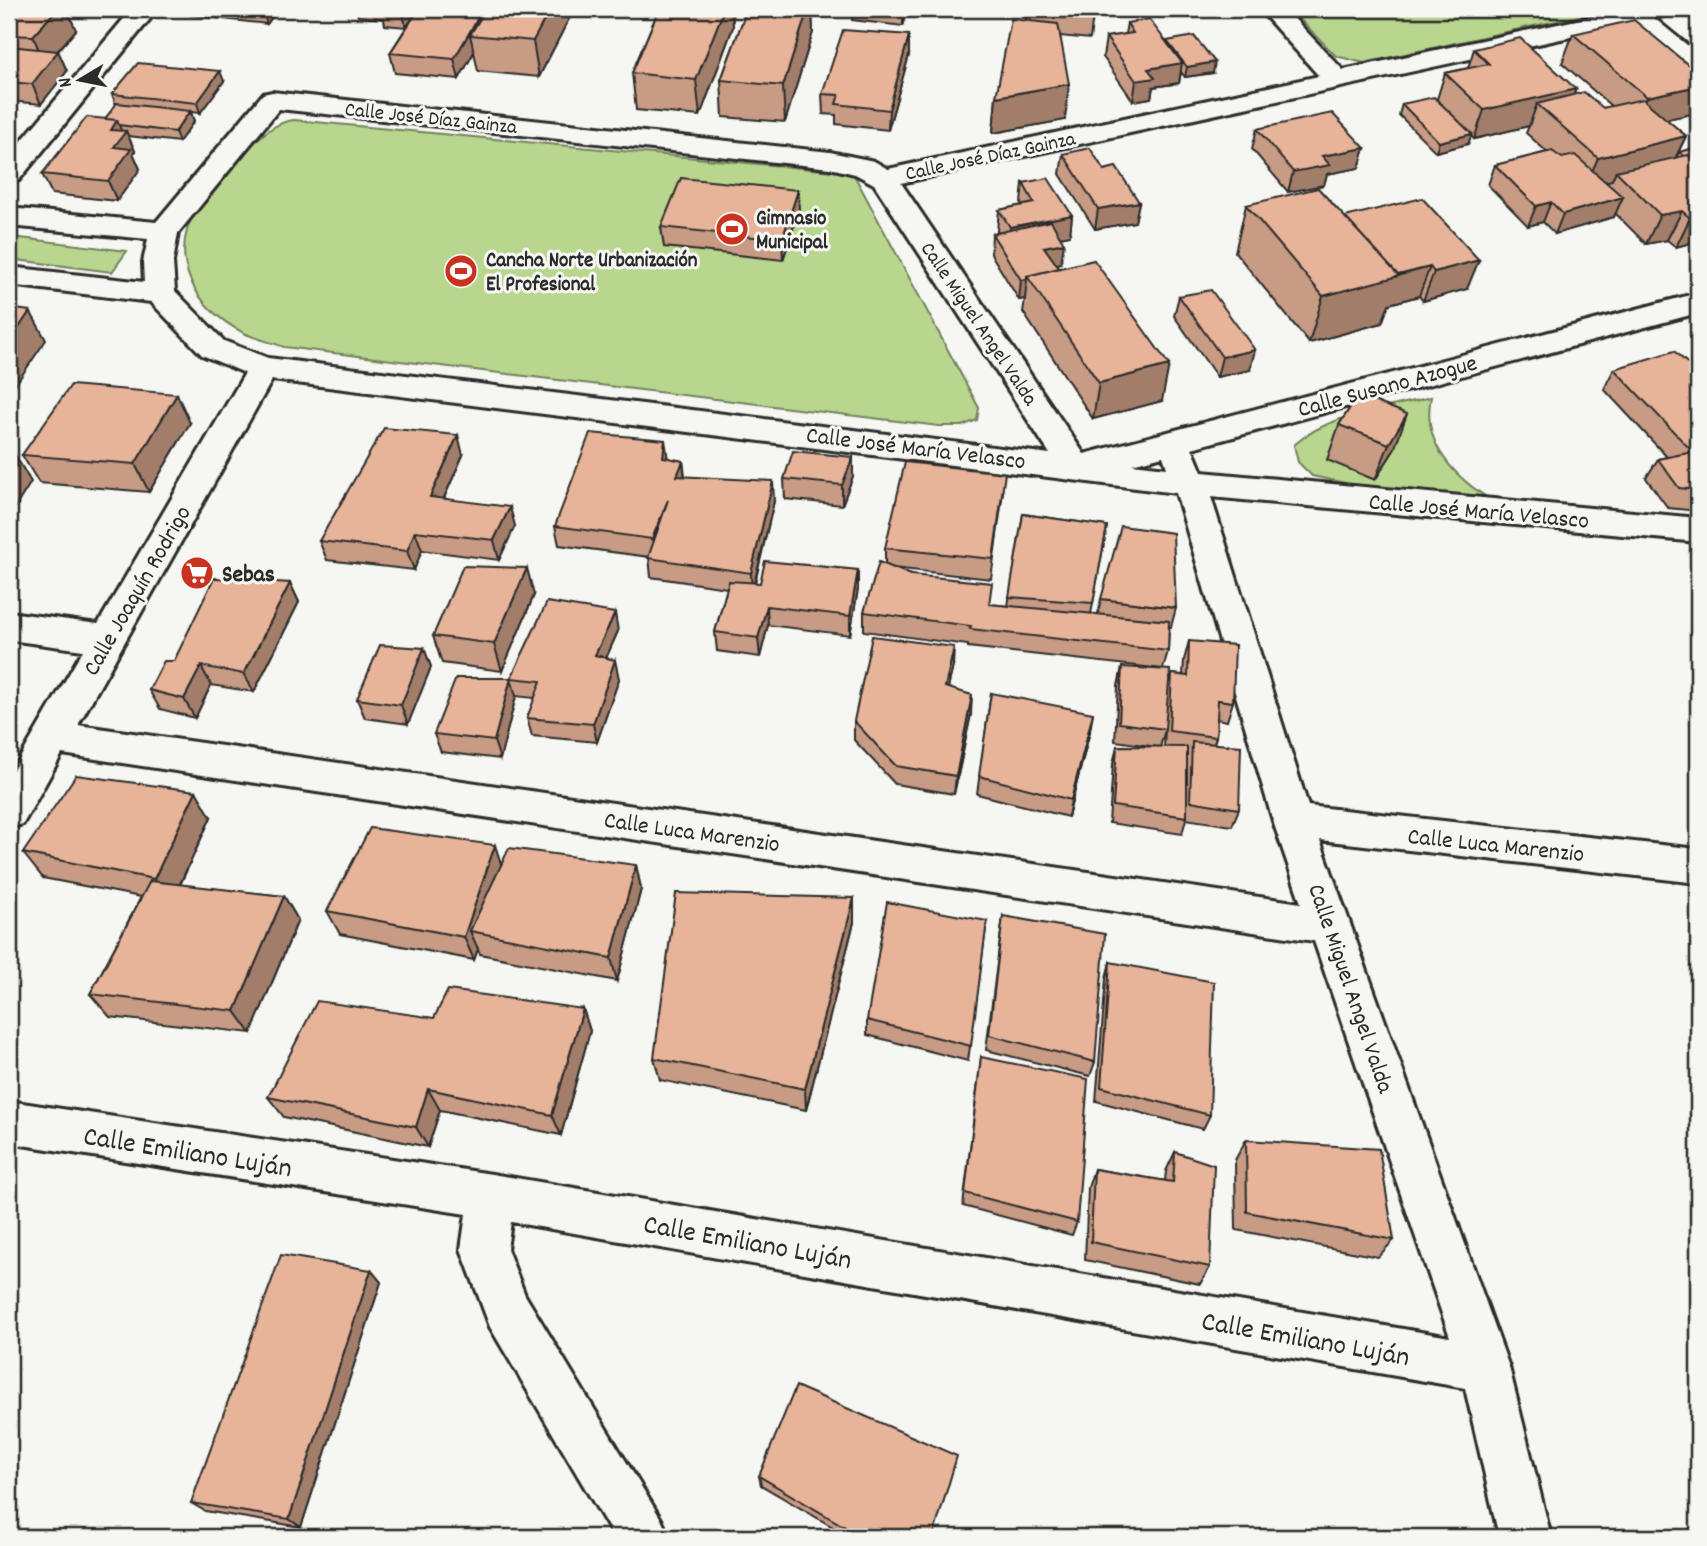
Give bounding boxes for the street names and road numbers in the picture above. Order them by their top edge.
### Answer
street label: Calle José Díaz Gainza [343,96,519,144]
street label: Calle José Díaz Gainza [903,125,1080,191]
street label: Calle Miguel Angel Valda [911,237,1044,414]
street label: Calle Susano Azogue [1294,348,1481,428]
street label: Calle José María Velasco [804,420,1027,480]
street label: Calle José María Velasco [1367,486,1590,540]
street label: Calle Joaquín Rodrigo [76,500,201,683]
street label: Calle Luca Marenzio [601,805,782,863]
street label: Calle Luca Marenzio [1406,821,1586,873]
street label: Calle Miguel Angel Valda [1297,880,1401,1099]
street label: Calle Emiliano Luján [80,1119,294,1191]
street label: Calle Emiliano Luján [640,1207,854,1283]
street label: Calle Emiliano Luján [1198,1304,1412,1380]

